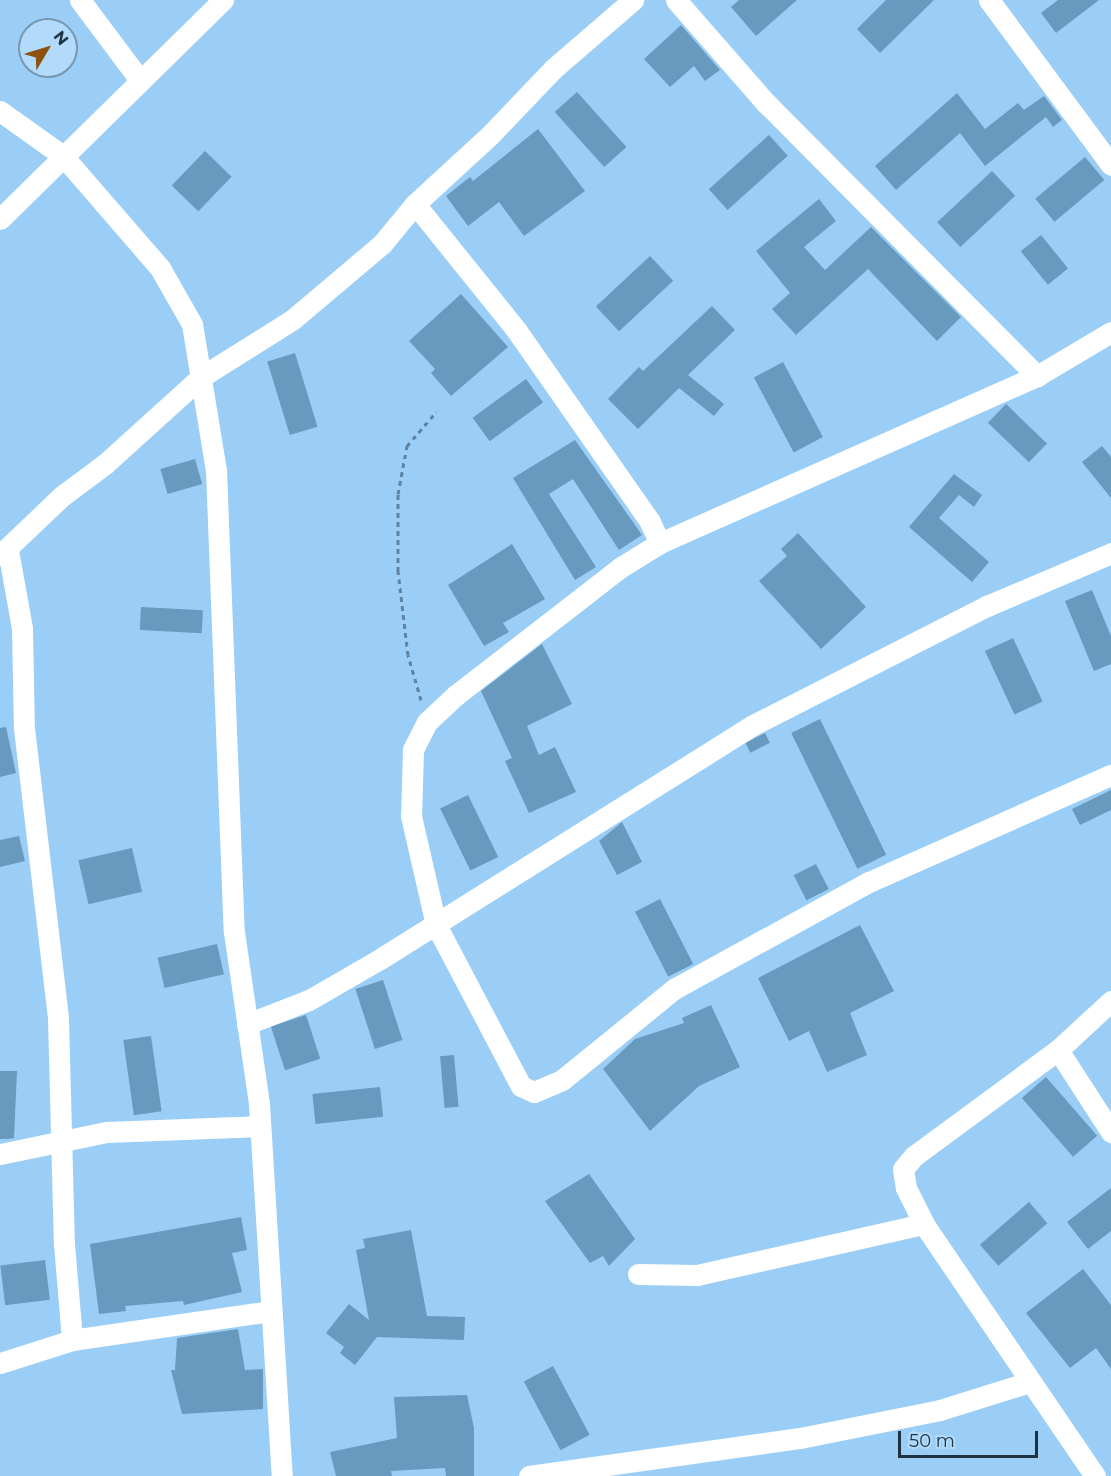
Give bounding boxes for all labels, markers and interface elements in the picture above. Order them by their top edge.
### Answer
north arrow [18,18,78,78]
text: N [50,27,72,49]
scale bar [901,1419,1040,1457]
text: 50 m [909,1430,955,1452]

